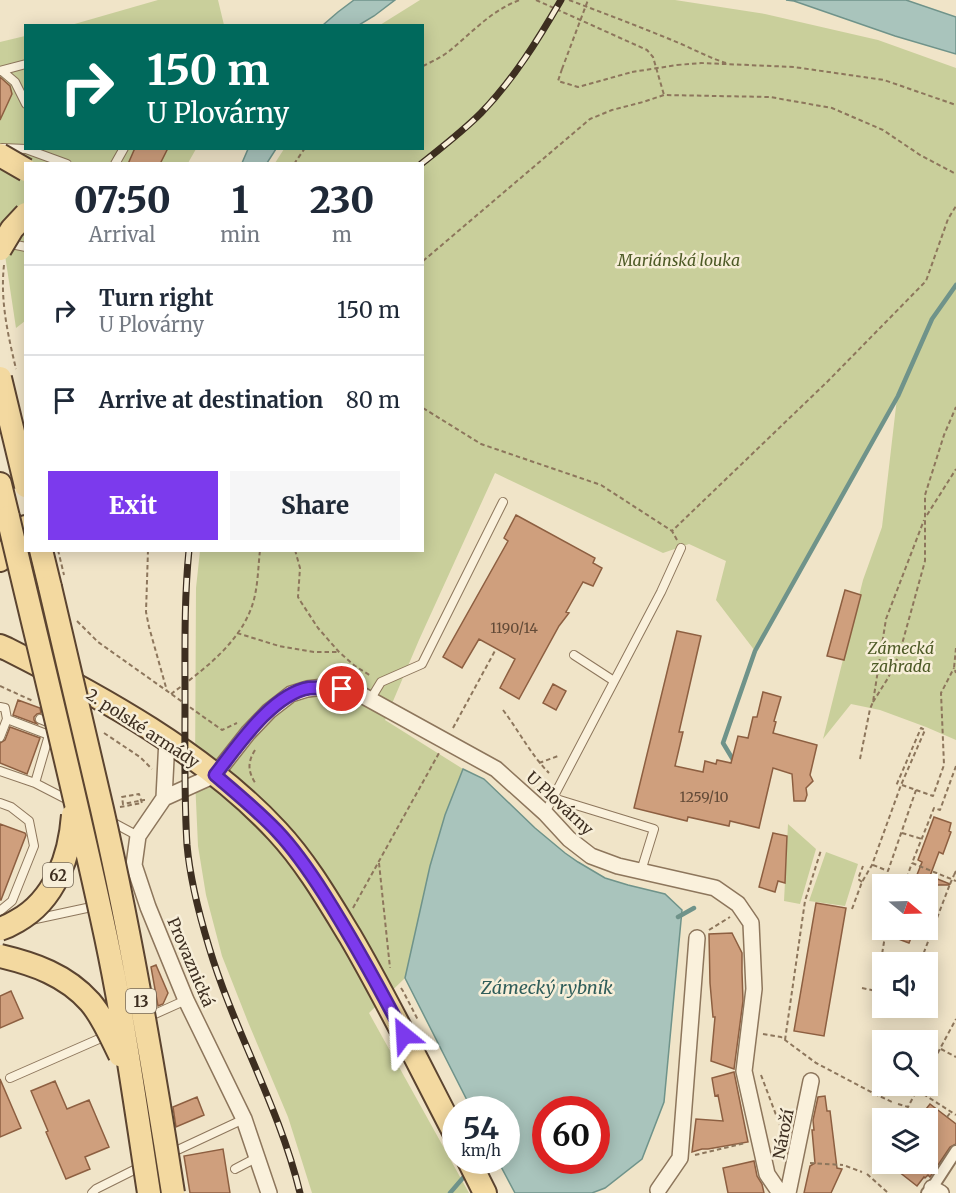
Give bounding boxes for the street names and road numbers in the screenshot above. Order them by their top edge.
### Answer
street label: 2. polské armády [83,684,204,772]
street label: U Plovárny [522,767,598,839]
road number: 62 [43,863,73,887]
street label: Provaznická [163,914,219,1010]
road number: 13 [126,989,156,1013]
street label: Nároží [768,1106,798,1161]

